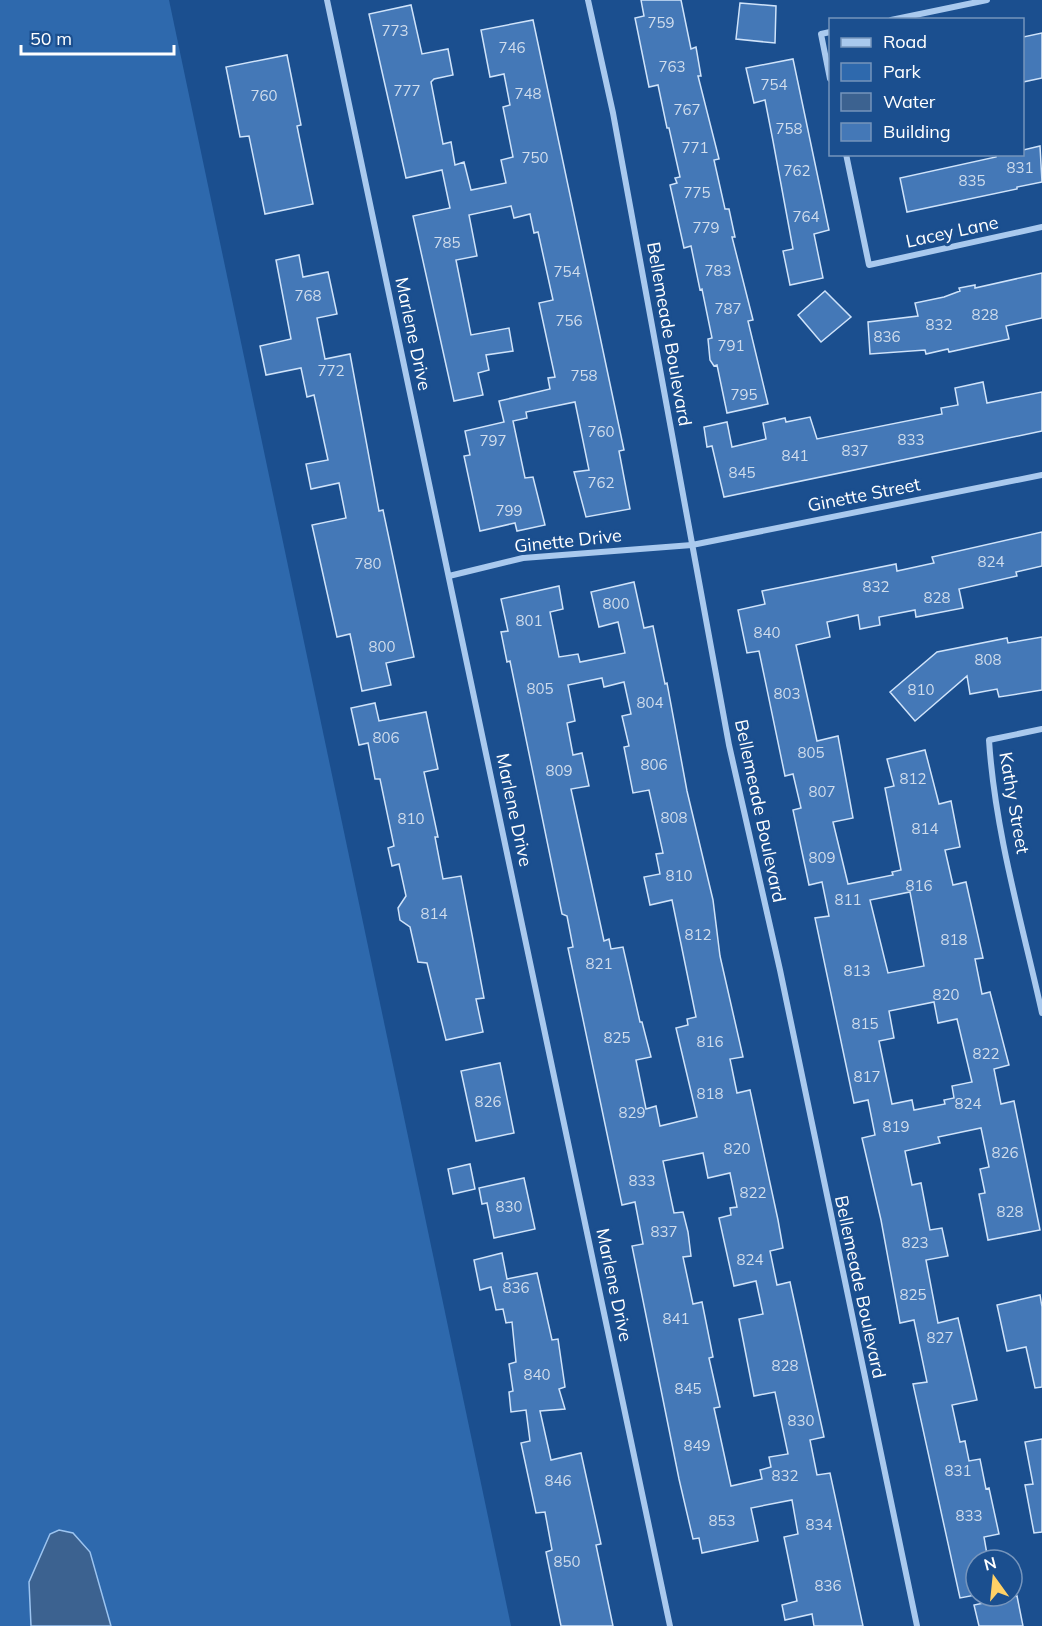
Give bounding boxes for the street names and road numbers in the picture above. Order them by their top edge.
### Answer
street label: Lacey Lane [903,210,1000,253]
street label: Bellemeade Boulevard [642,240,697,428]
street label: Marlene Drive [390,275,437,393]
street label: Ginette Street [806,472,922,517]
street label: Ginette Drive [513,523,623,558]
street label: Bellemeade Boulevard [730,717,791,904]
street label: Kathy Street [994,750,1035,856]
street label: Marlene Drive [491,751,538,869]
street label: Bellemeade Boulevard [830,1193,891,1380]
street label: Marlene Drive [591,1226,638,1344]

